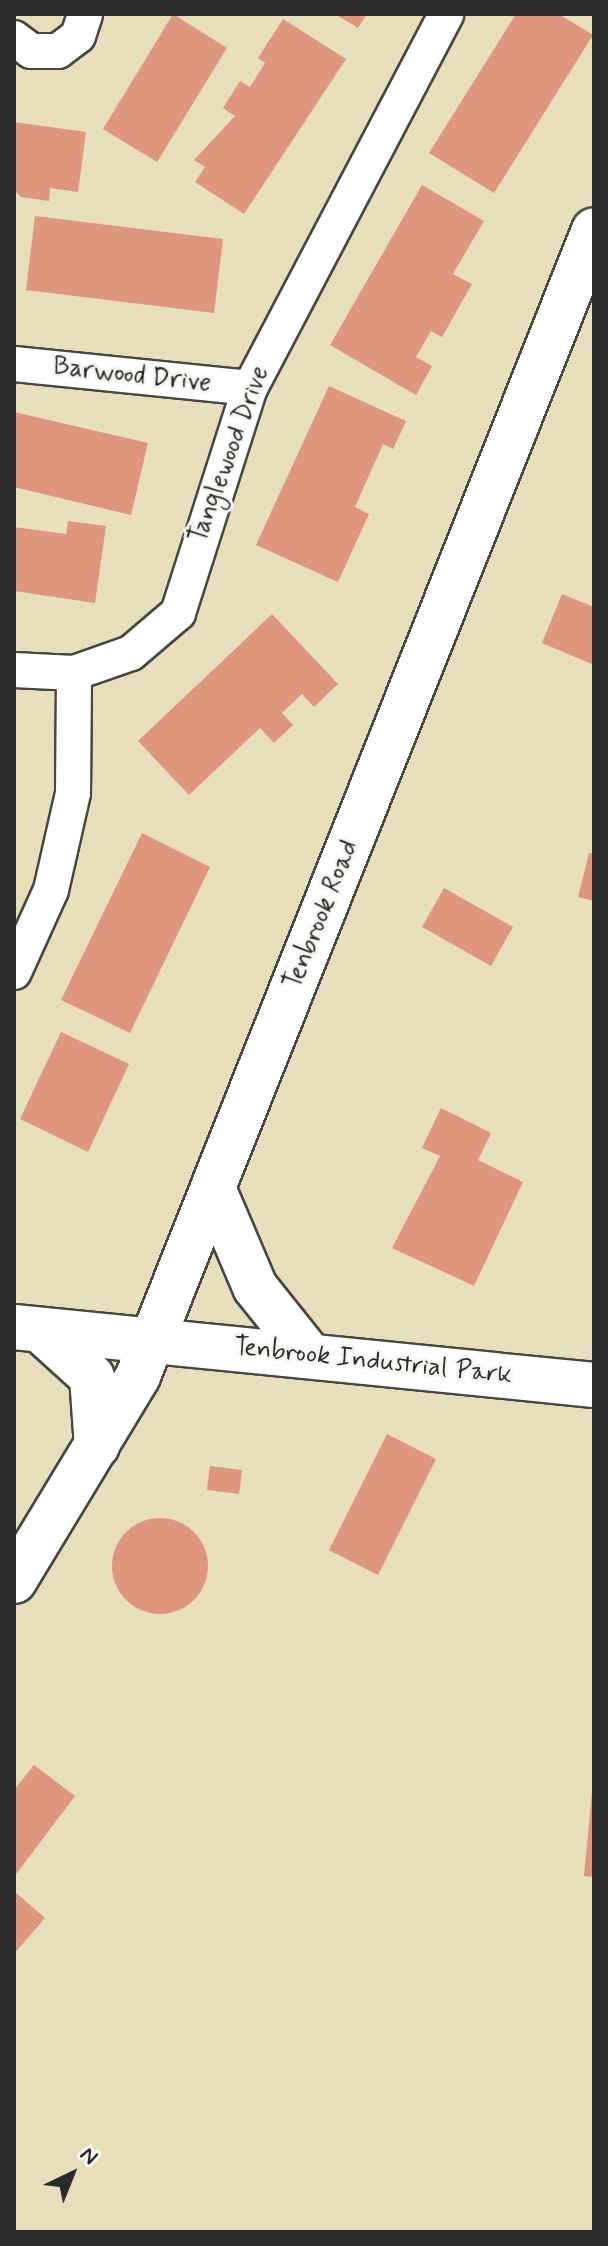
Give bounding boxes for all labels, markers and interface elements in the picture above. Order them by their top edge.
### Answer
street label: Barwood Drive [52,352,212,400]
street label: Tanglewood Drive [184,362,276,548]
street label: Tenbrook Road [278,837,366,993]
street label: Tenbrook Industrial Park [240,1333,506,1391]
north arrow [32,2134,112,2214]
text: N [73,2141,103,2172]

